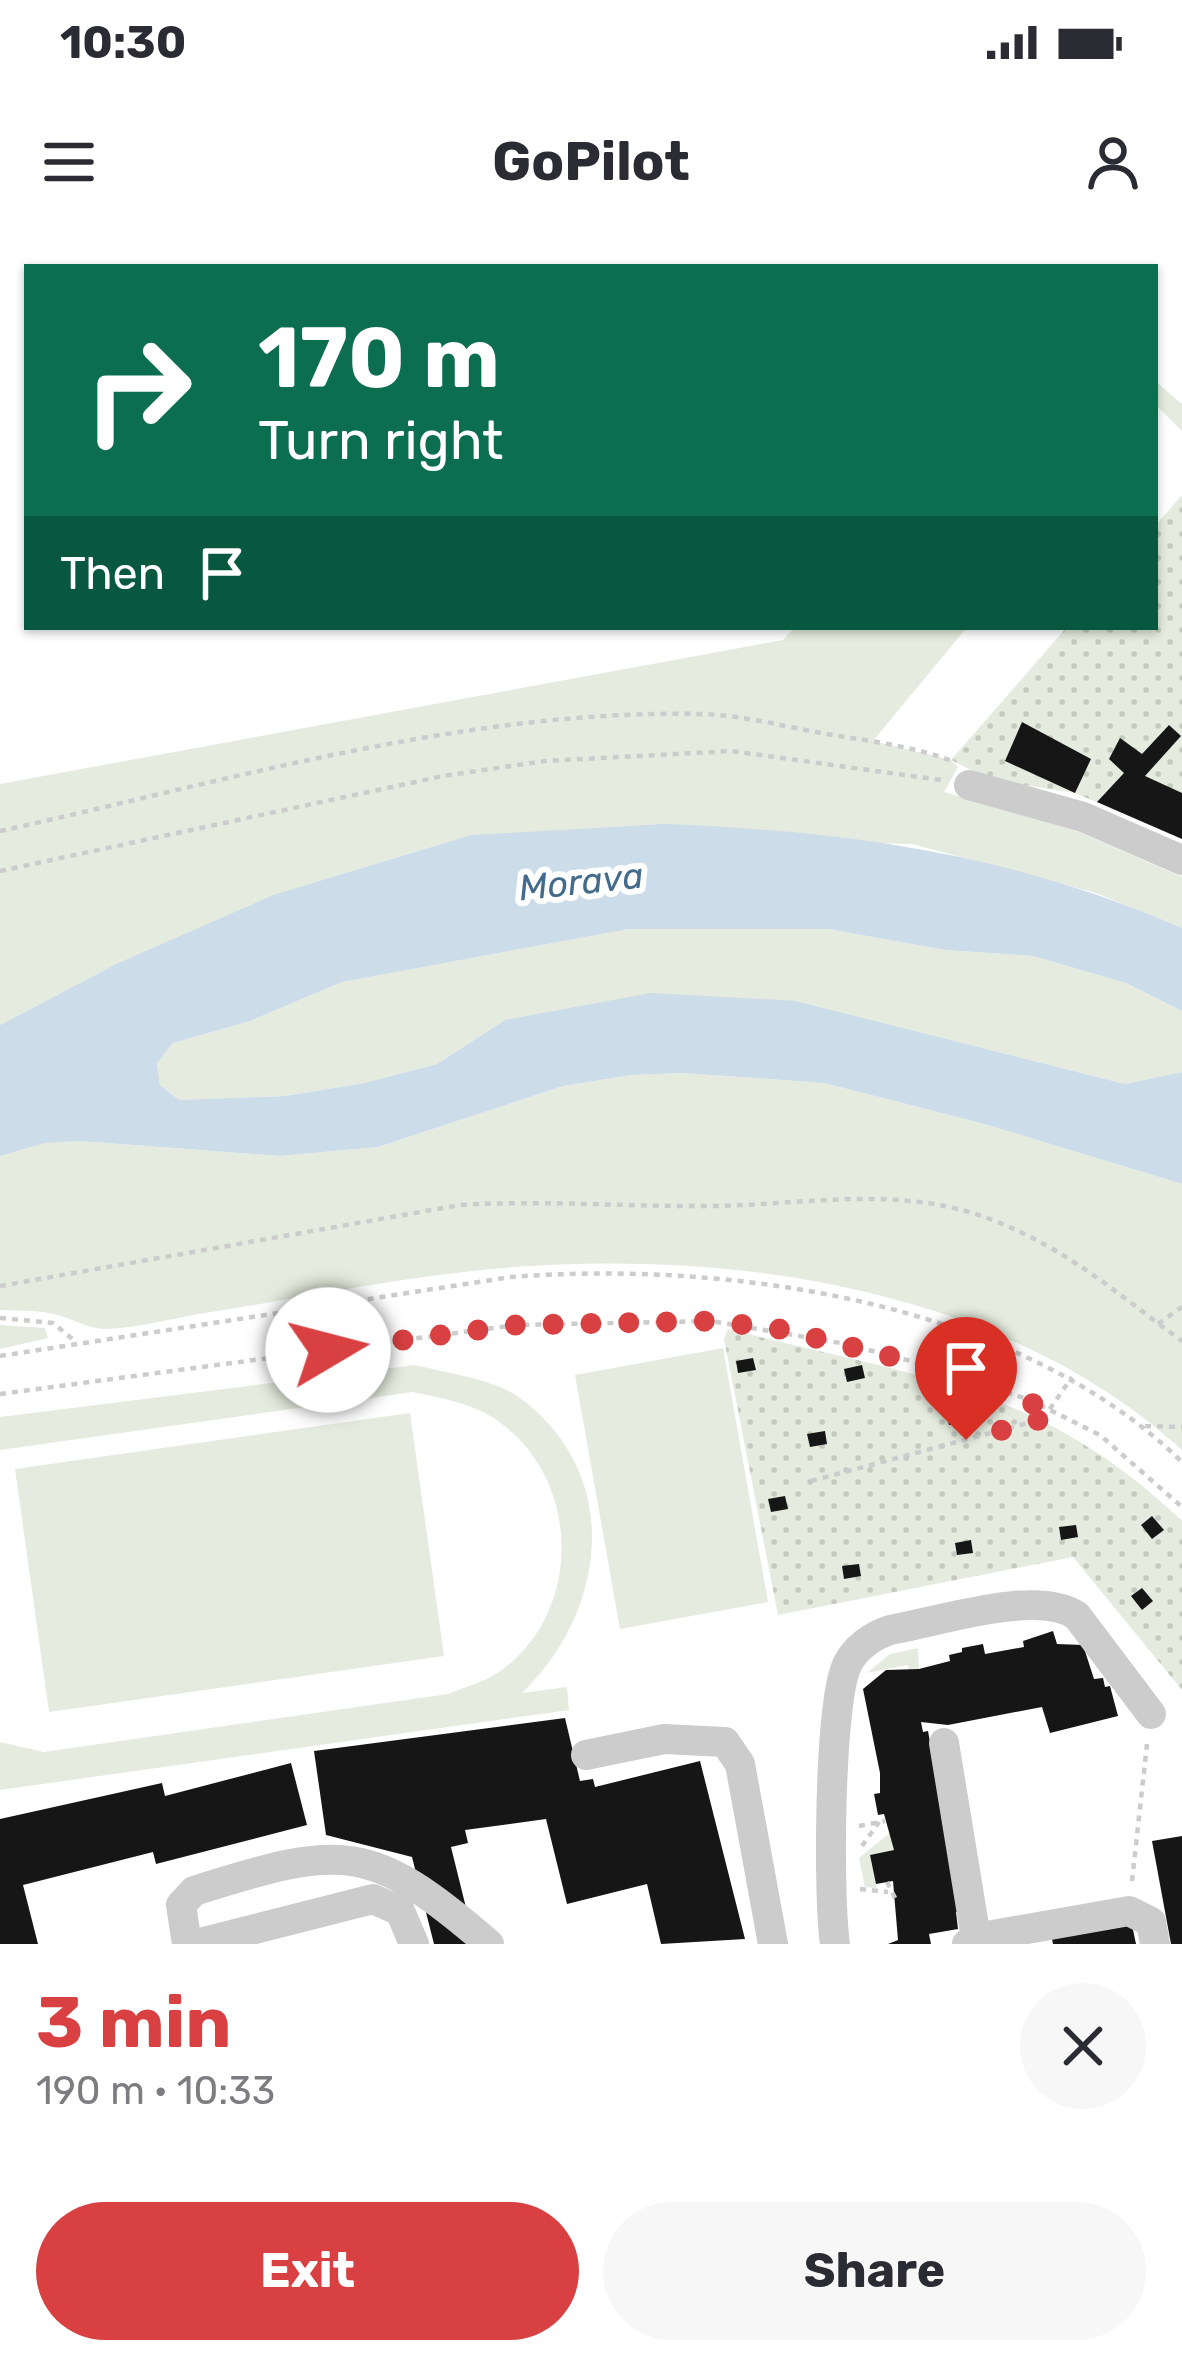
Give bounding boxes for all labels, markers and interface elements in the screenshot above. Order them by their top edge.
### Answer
text: 10:30 [60,16,186,69]
icon: menu [36,129,102,195]
icon: person [1080,129,1146,195]
text: GoPilot [492,130,690,194]
text: 170 m [258,308,500,408]
icon: right [60,312,216,468]
text: Turn right [258,409,503,473]
icon: arrive [189,540,255,606]
text: Then [60,547,165,600]
water label: Morava [517,854,646,909]
position arrow [265,1287,391,1413]
pin [915,1317,1017,1440]
icon: arrive [933,1335,999,1401]
text: 3 min [36,1980,232,2065]
button: close [1020,1983,1146,2109]
text: 190 m · 10:33 [36,2068,275,2114]
button: Exit [36,2202,579,2340]
button: Share [603,2202,1146,2340]

